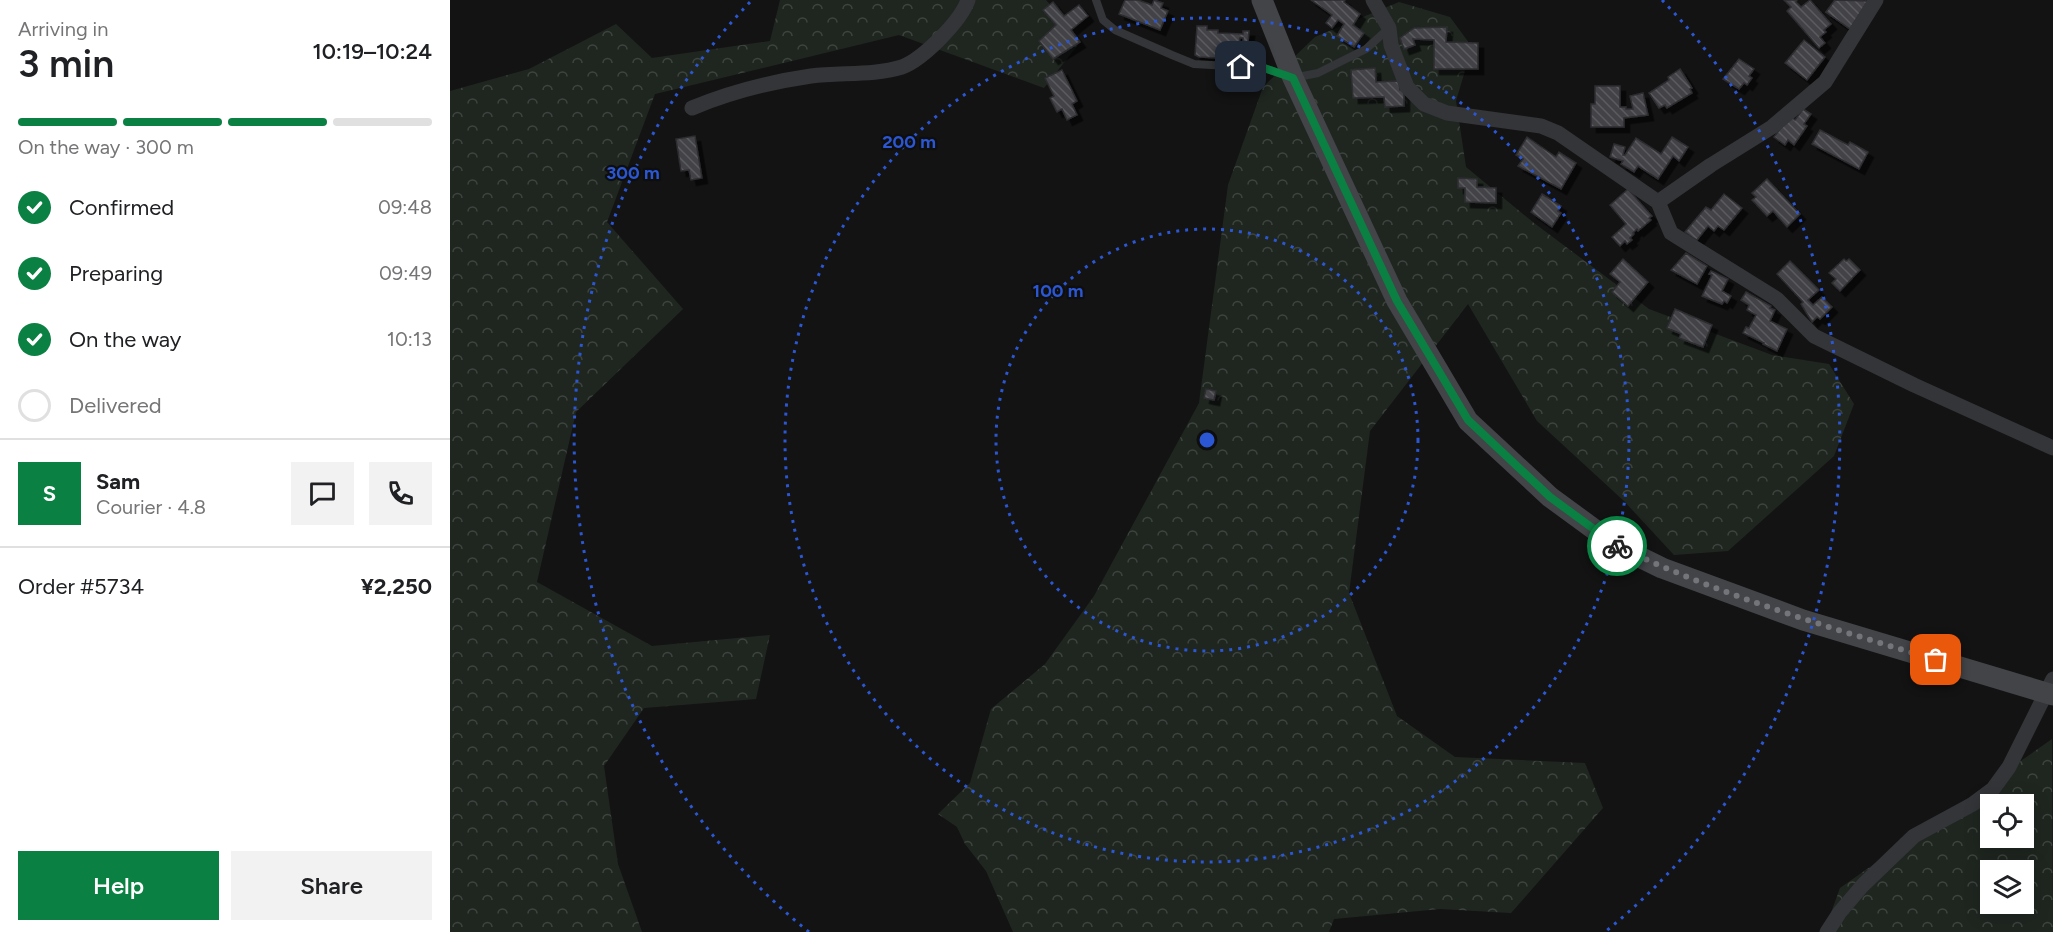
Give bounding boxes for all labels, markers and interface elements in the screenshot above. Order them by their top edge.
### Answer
text: Arriving in [18,17,108,41]
text: 10:19–10:24 [312,38,432,65]
text: 3 min [18,40,114,87]
pin [1215,41,1266,92]
icon: home [1224,50,1257,83]
text: 200 m [882,131,936,153]
text: On the way · 300 m [18,135,194,159]
text: 300 m [606,162,660,184]
icon: check [18,191,51,224]
text: Confirmed [69,194,174,221]
text: 09:48 [378,195,432,219]
icon: check [18,257,51,290]
text: Preparing [69,260,163,287]
text: 09:49 [379,261,432,285]
text: 100 m [1033,280,1083,302]
icon: check [18,323,51,356]
text: On the way [69,326,181,353]
text: 10:13 [387,327,432,351]
text: Delivered [69,392,162,419]
centre of rings [1197,430,1217,450]
button: chat [291,462,354,525]
button: phone [369,462,432,525]
text: Sam [96,468,140,495]
text: S [43,480,56,507]
text: Courier · 4.8 [96,495,206,519]
courier [1587,516,1647,576]
icon: bike [1601,530,1634,563]
text: Order #5734 [18,573,144,600]
text: ¥2,250 [361,573,432,600]
pin [1910,634,1961,685]
icon: bag [1919,643,1952,676]
map controls [1980,794,2034,914]
button: locate [1980,794,2034,848]
button: Help [18,851,219,920]
button: Share [231,851,432,920]
button: layers [1980,860,2034,914]

